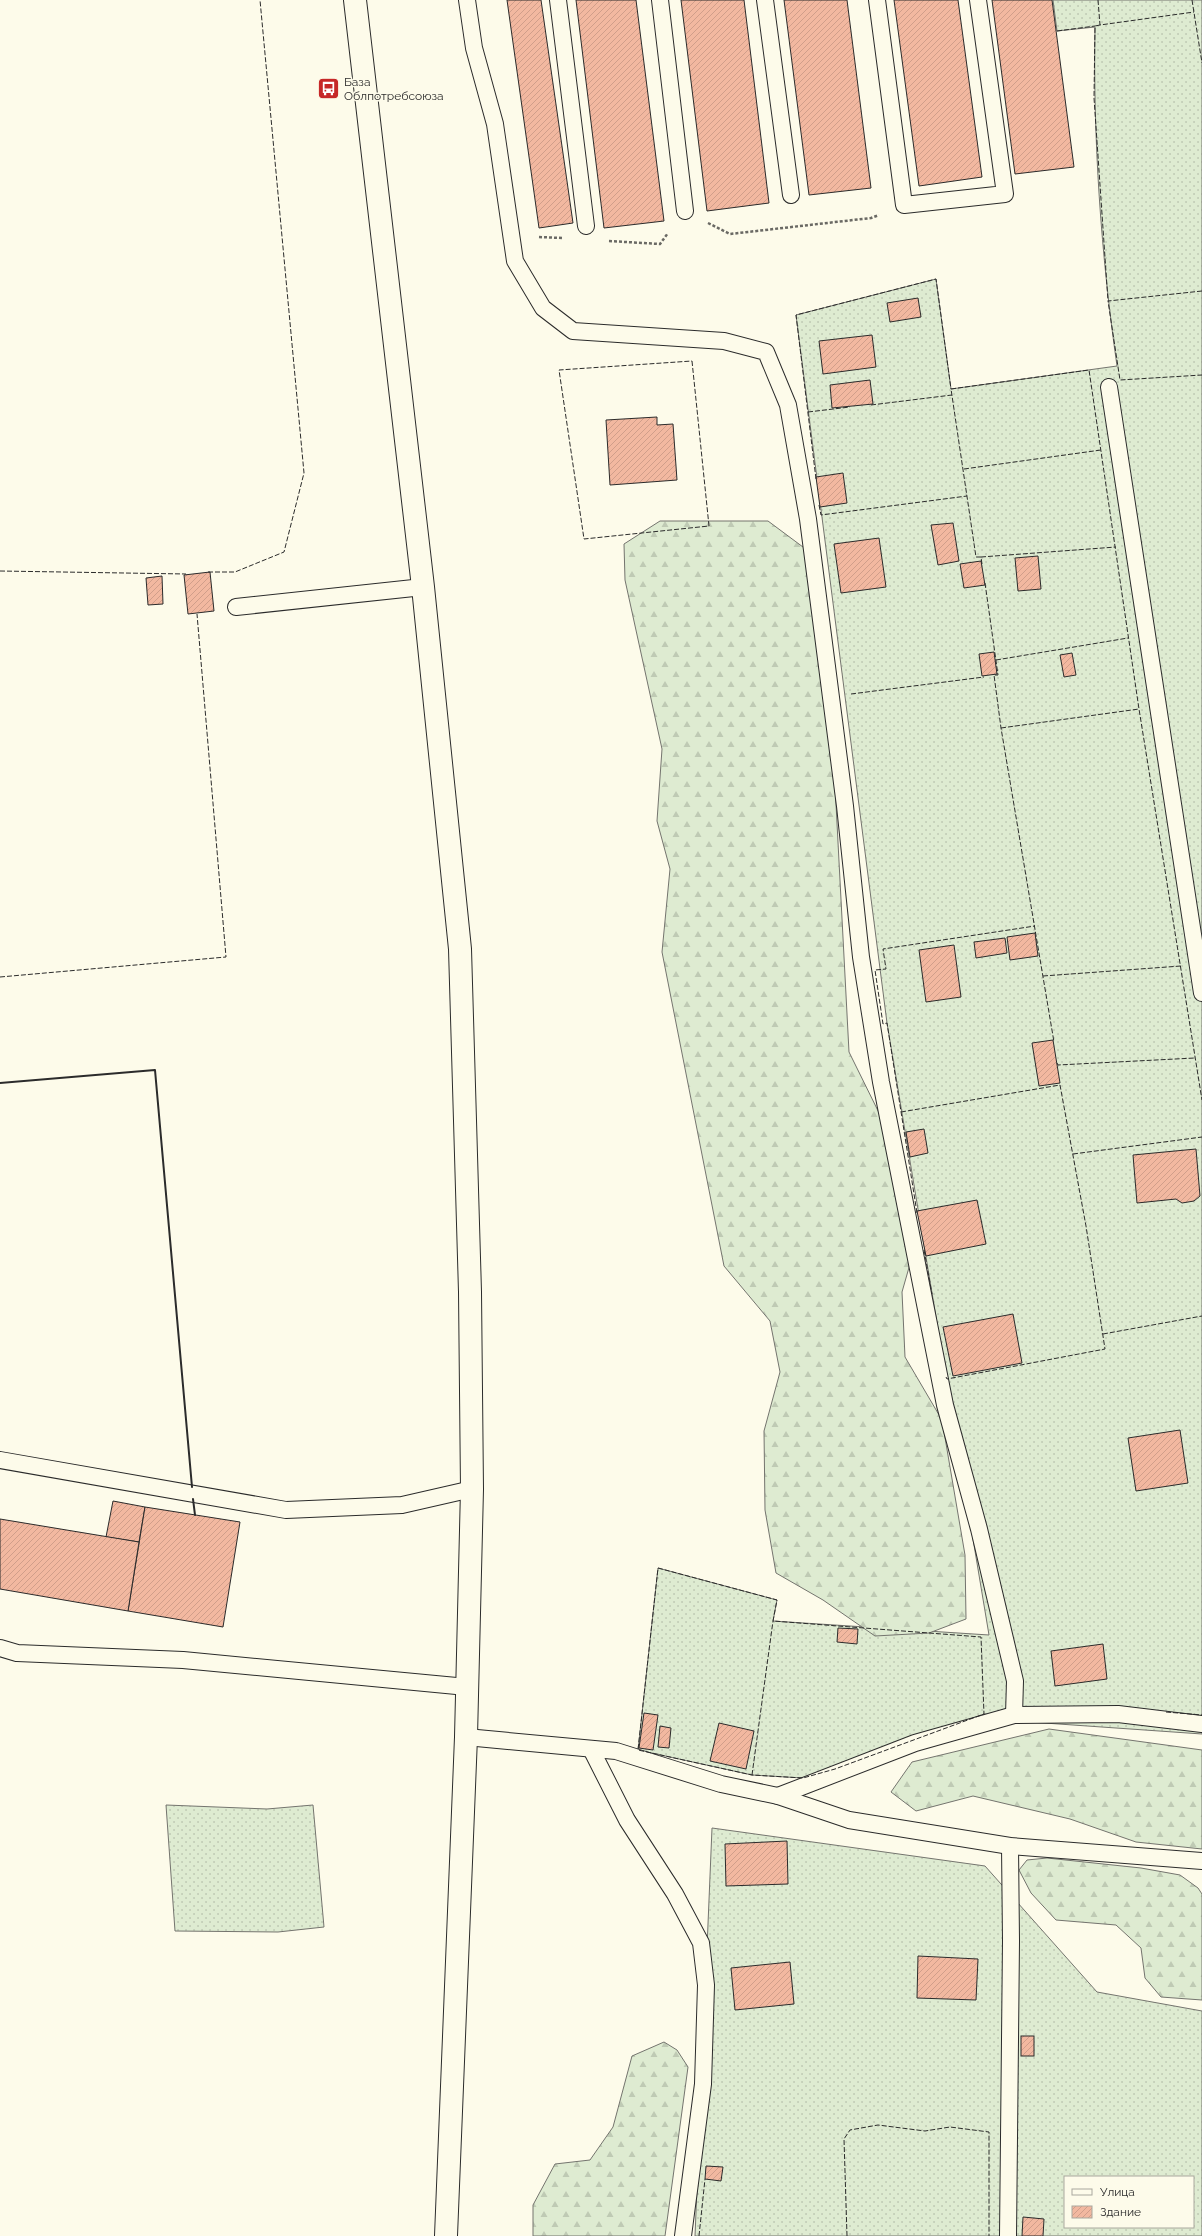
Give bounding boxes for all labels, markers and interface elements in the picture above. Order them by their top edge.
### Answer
place label: База Облпотребсоюза [344,75,444,103]
bus stop icon: База Облпотребсоюза [316,76,342,102]
legend [1064,2176,1194,2228]
text: Улица [1100,2185,1135,2199]
text: Здание [1100,2205,1141,2219]

